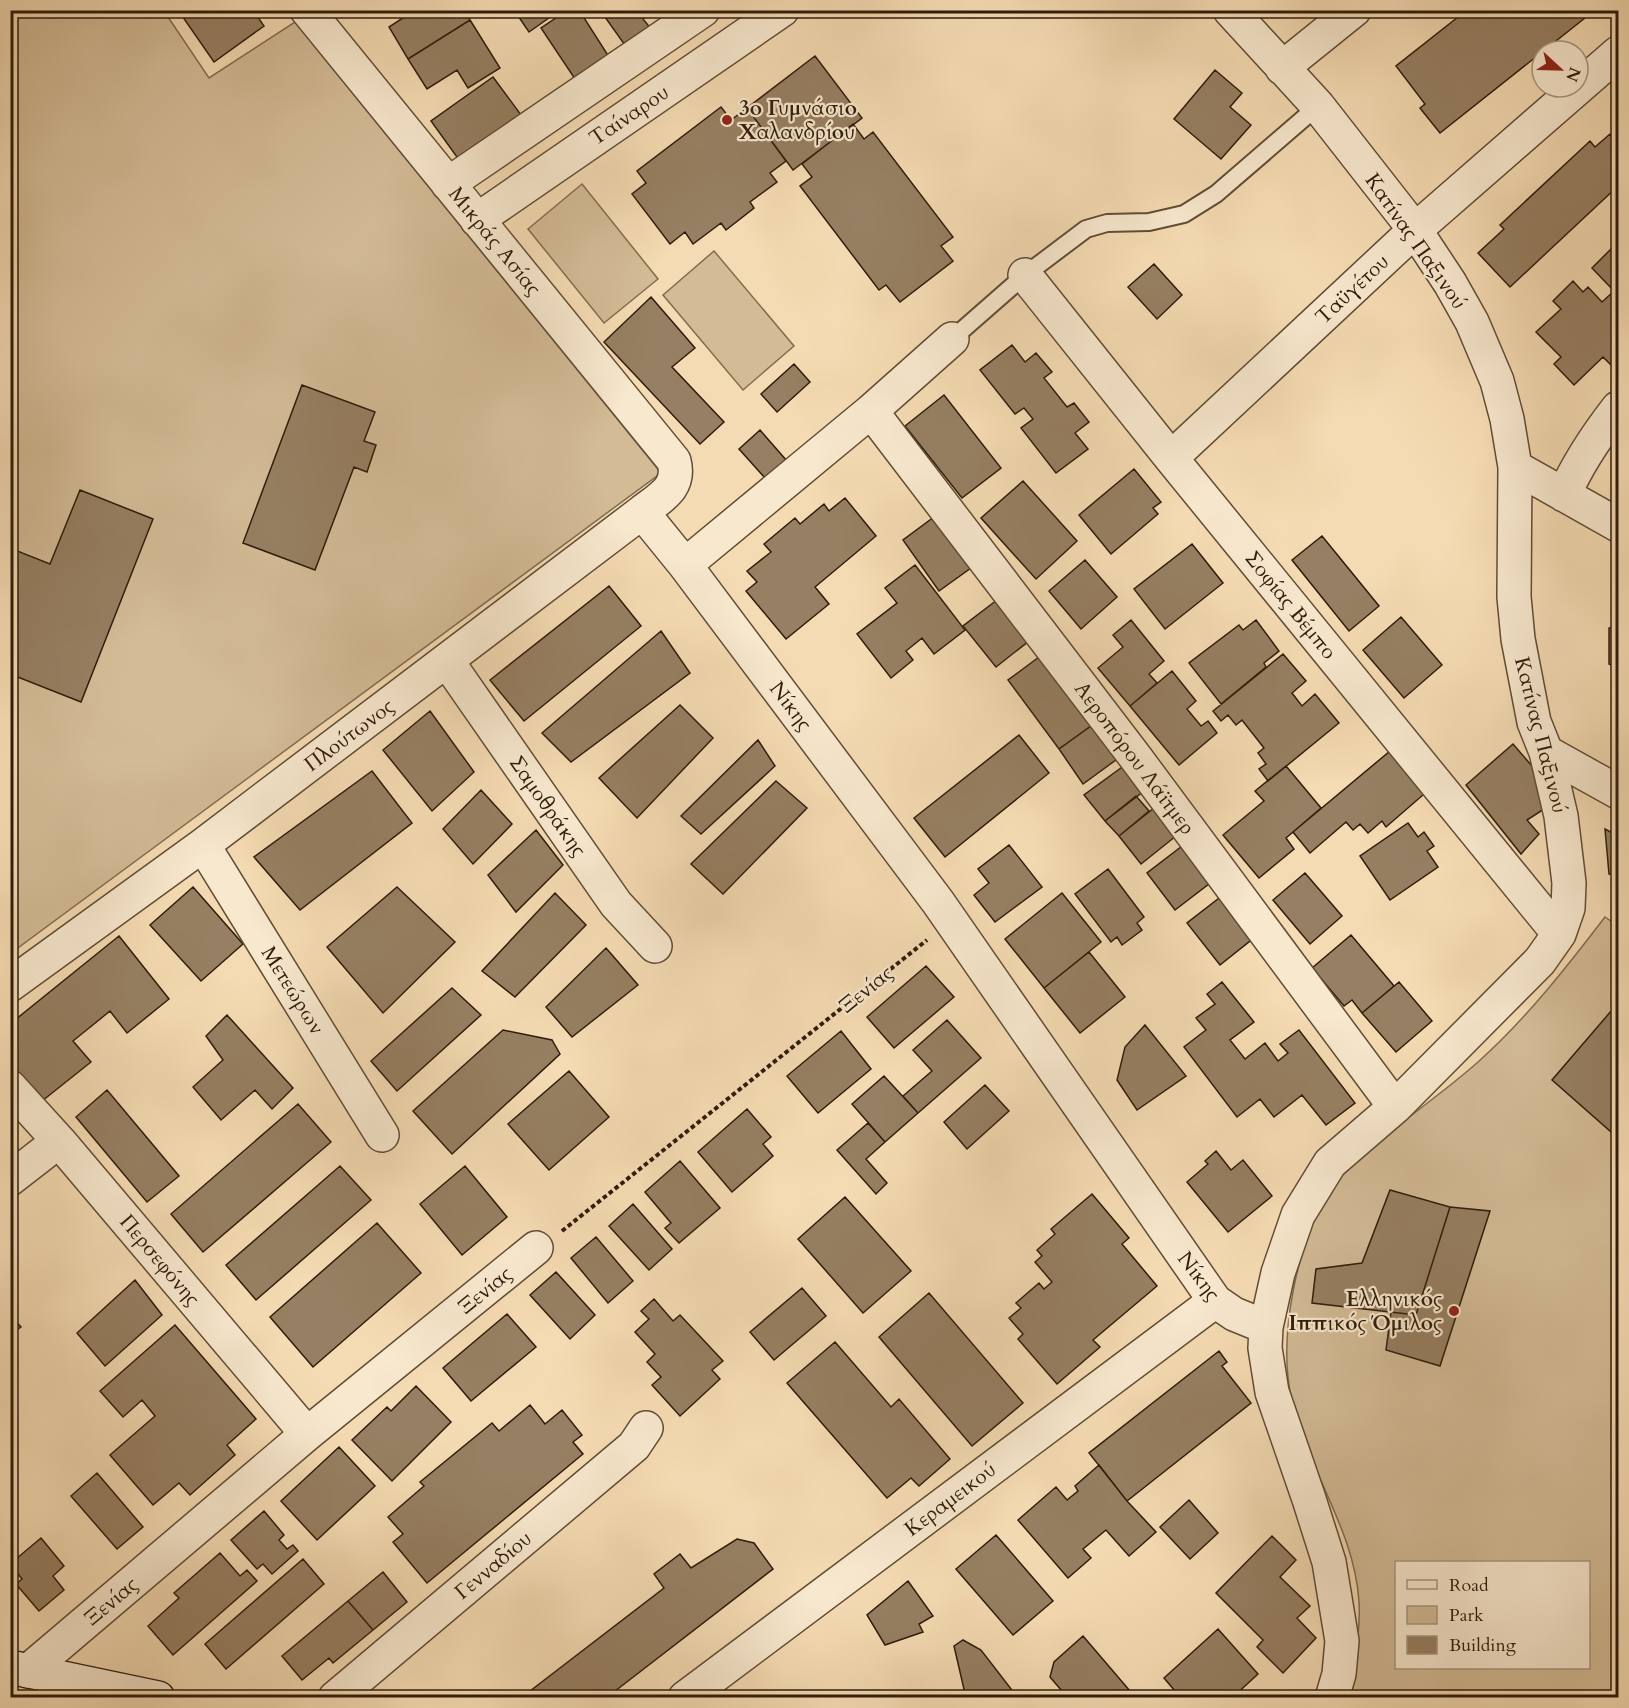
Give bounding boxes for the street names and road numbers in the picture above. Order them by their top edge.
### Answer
street label: Ταίναρου [584,78,675,153]
street label: Κατίνας Παξινού [1358,167,1473,315]
street label: Μικράς Ασίας [442,181,548,302]
street label: Ταϋγέτου [1309,248,1396,331]
street label: Σοφίας Βέμπο [1238,545,1343,666]
street label: Κατίνας Παξινού [1507,654,1574,816]
street label: Νίκης [762,676,819,737]
street label: Αεροπόρου Λάϊτμερ [1067,676,1202,841]
street label: Πλούτωνος [298,692,400,779]
street label: Σαμοθράκης [502,750,593,863]
street label: Μετεώρων [254,941,331,1040]
street label: Ξενίας [833,959,899,1020]
street label: Περσεφόνης [113,1208,207,1312]
street label: Νίκης [1170,1246,1227,1307]
street label: Ξενίας [452,1260,518,1321]
street label: Κεραμεικού [899,1455,1002,1543]
street label: Γενναδίου [448,1524,538,1606]
street label: Ξενίας [78,1570,144,1632]

